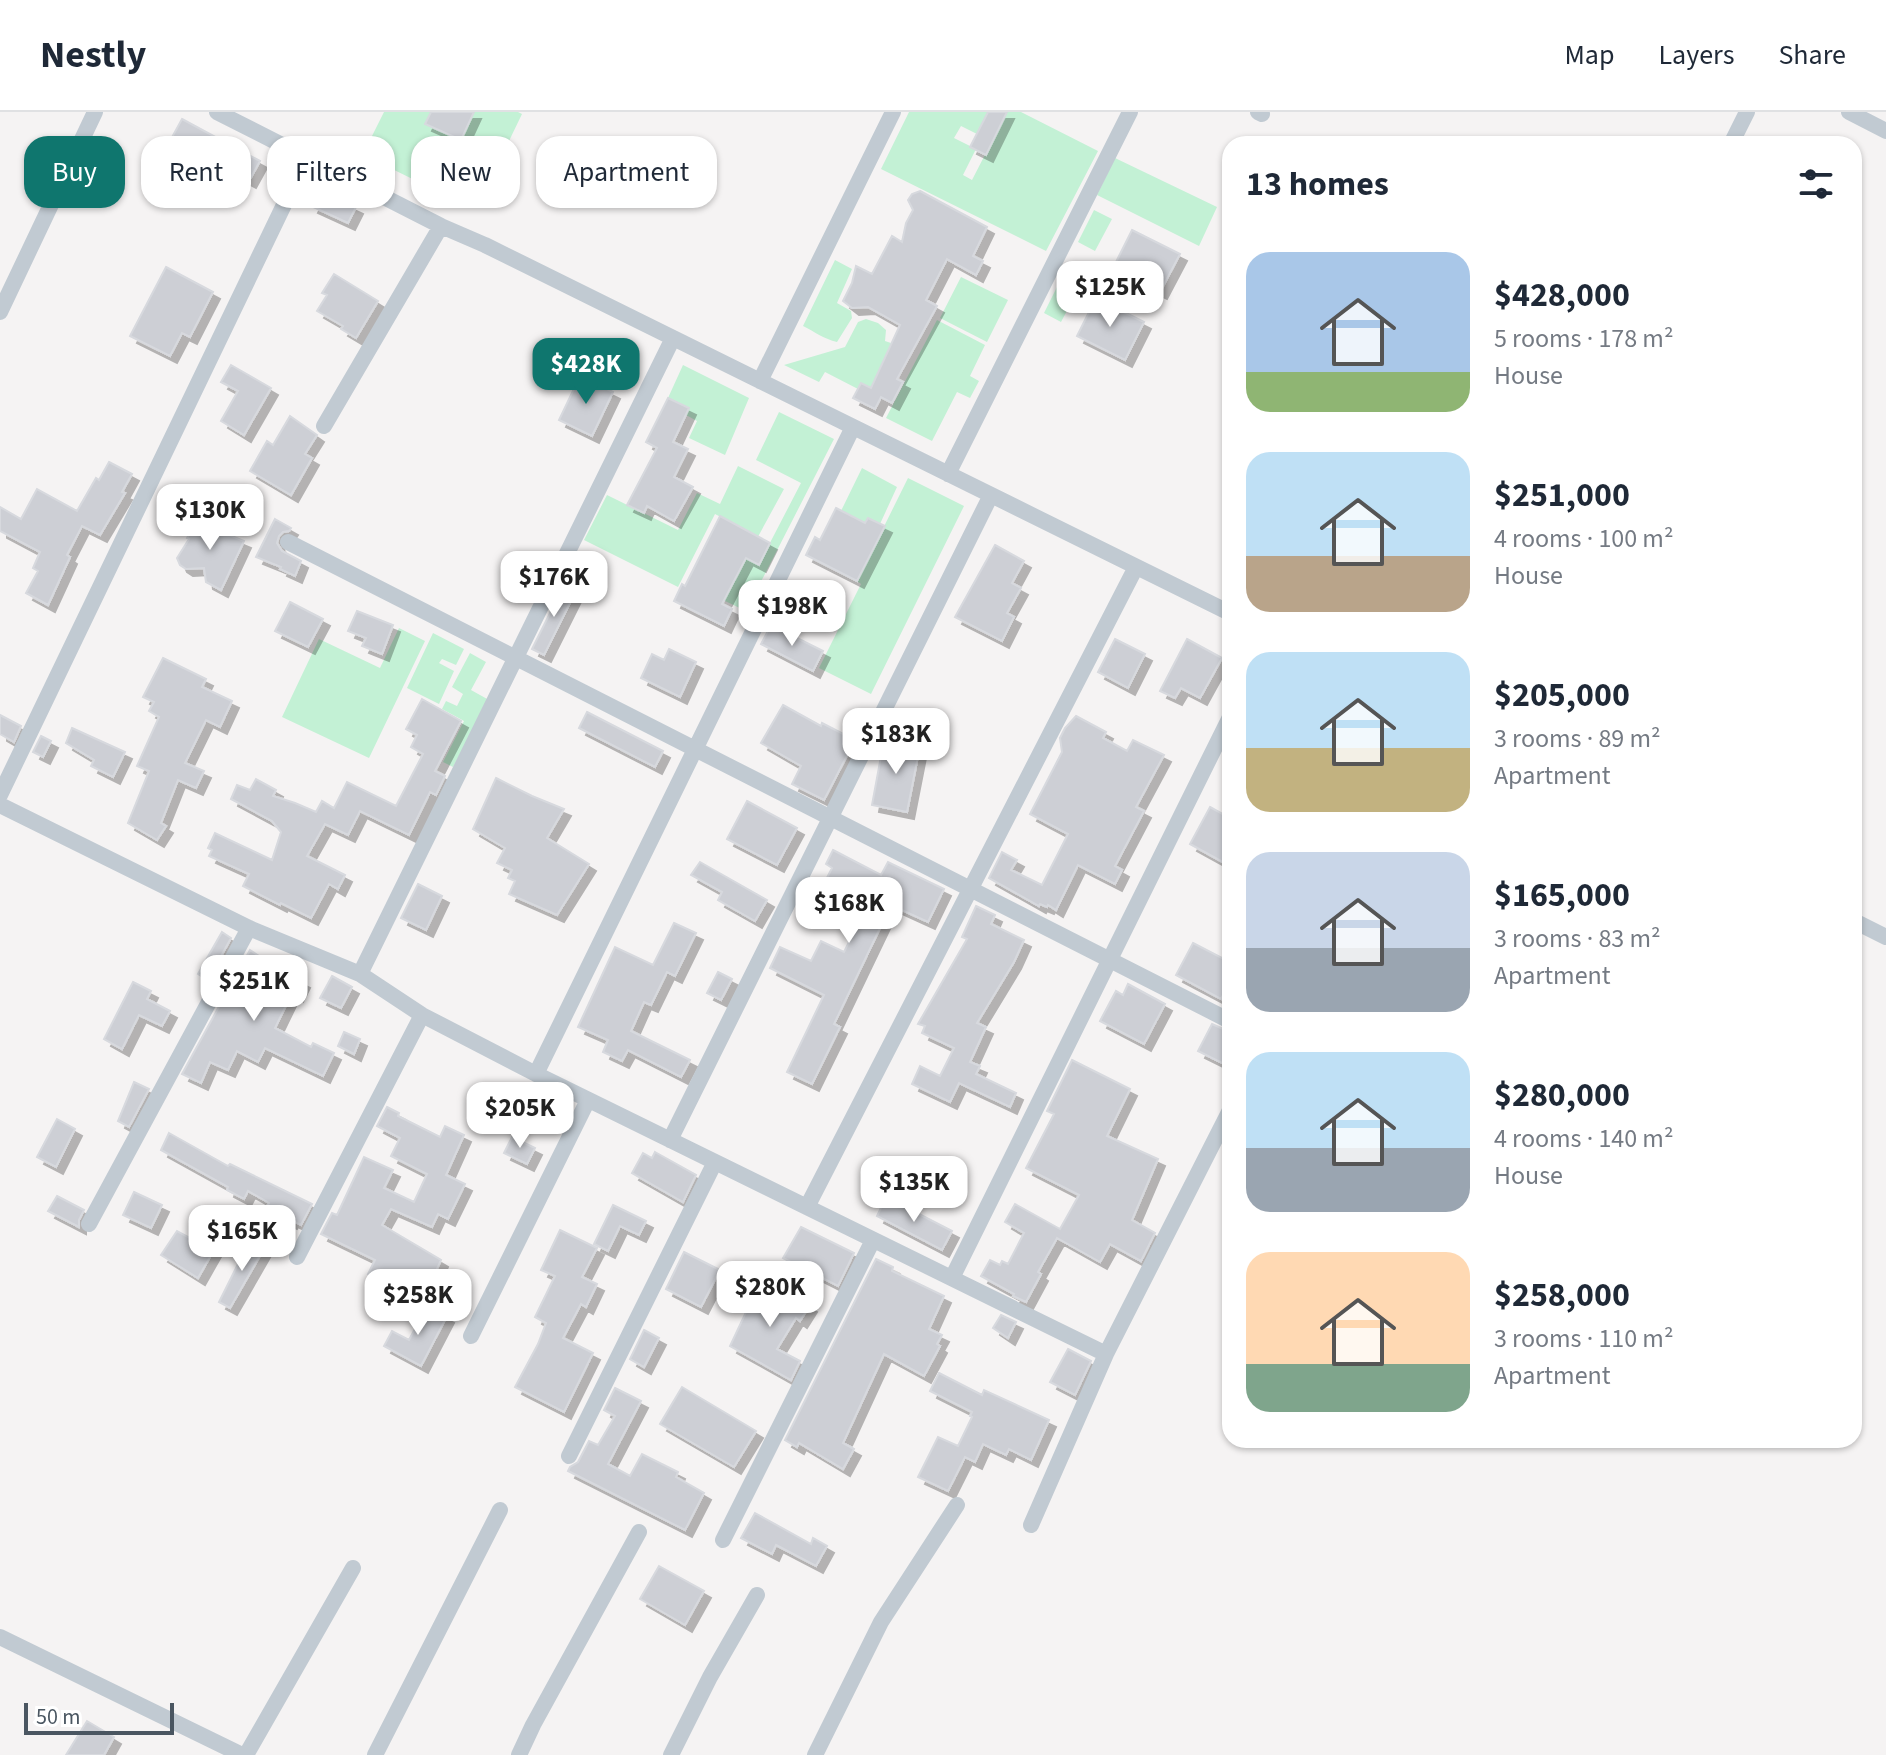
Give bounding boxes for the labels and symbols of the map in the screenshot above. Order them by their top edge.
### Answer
pin: $125K [1054,261,1166,329]
pin: $428K [530,338,642,406]
pin: $130K [154,484,266,552]
pin: $176K [498,551,610,619]
pin: $198K [736,580,848,648]
pin: $183K [840,708,952,776]
pin: $168K [793,877,905,945]
pin: $251K [198,955,310,1023]
pin: $205K [464,1082,576,1150]
pin: $135K [858,1156,970,1224]
pin: $165K [186,1205,298,1273]
pin: $280K [714,1261,826,1329]
pin: $258K [362,1269,474,1337]
scale bar [24,1699,174,1735]

